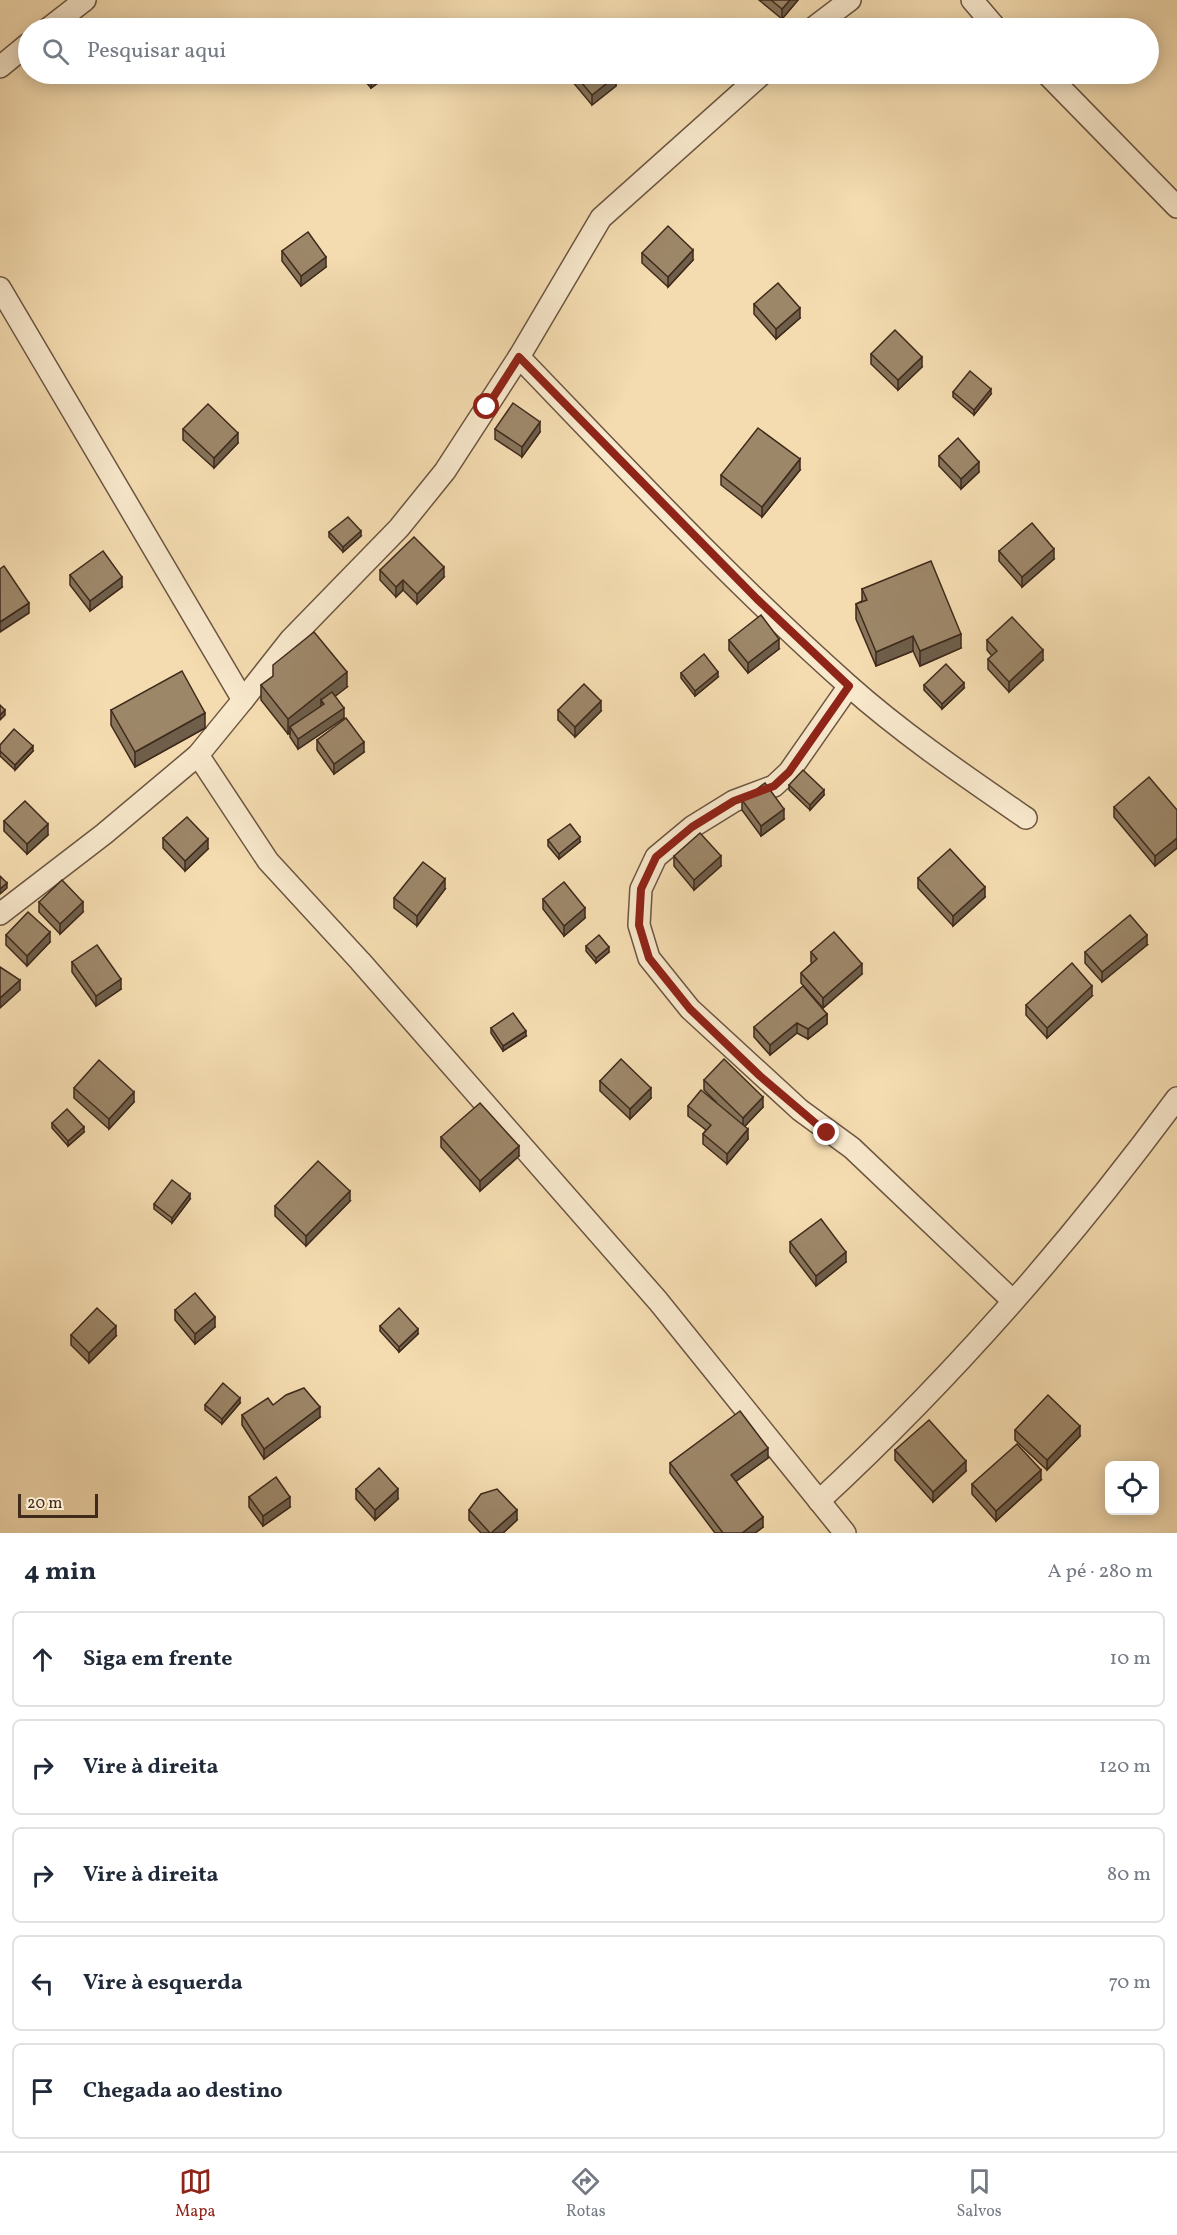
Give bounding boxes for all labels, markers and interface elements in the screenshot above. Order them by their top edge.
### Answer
search box [18,18,1159,84]
icon: search [39,35,72,68]
text: Pesquisar aqui [87,36,226,67]
route start [473,393,499,419]
route end [813,1119,839,1145]
map controls [1105,1461,1159,1515]
button: locate [1105,1461,1159,1515]
scale bar [18,1491,98,1518]
text: 20 m [27,1493,62,1515]
text: 4 min [24,1554,96,1590]
text: A pé · 280 m [1047,1558,1153,1586]
icon: ahead [26,1643,59,1676]
text: Siga em frente [83,1644,233,1675]
text: 10 m [1110,1645,1151,1673]
icon: right [26,1751,59,1784]
text: Vire à direita [83,1752,219,1783]
text: 120 m [1099,1753,1151,1781]
icon: right [26,1859,59,1892]
text: Vire à direita [83,1860,219,1891]
text: 80 m [1107,1861,1151,1889]
icon: left [26,1967,59,2000]
text: Vire à esquerda [83,1968,243,1999]
text: 70 m [1108,1969,1151,1997]
icon: arrive [26,2075,59,2108]
text: Chegada ao destino [83,2076,283,2107]
tab: Mapa [175,2165,215,2223]
tab: Rotas [566,2165,606,2223]
tab: Salvos [956,2165,1002,2223]

